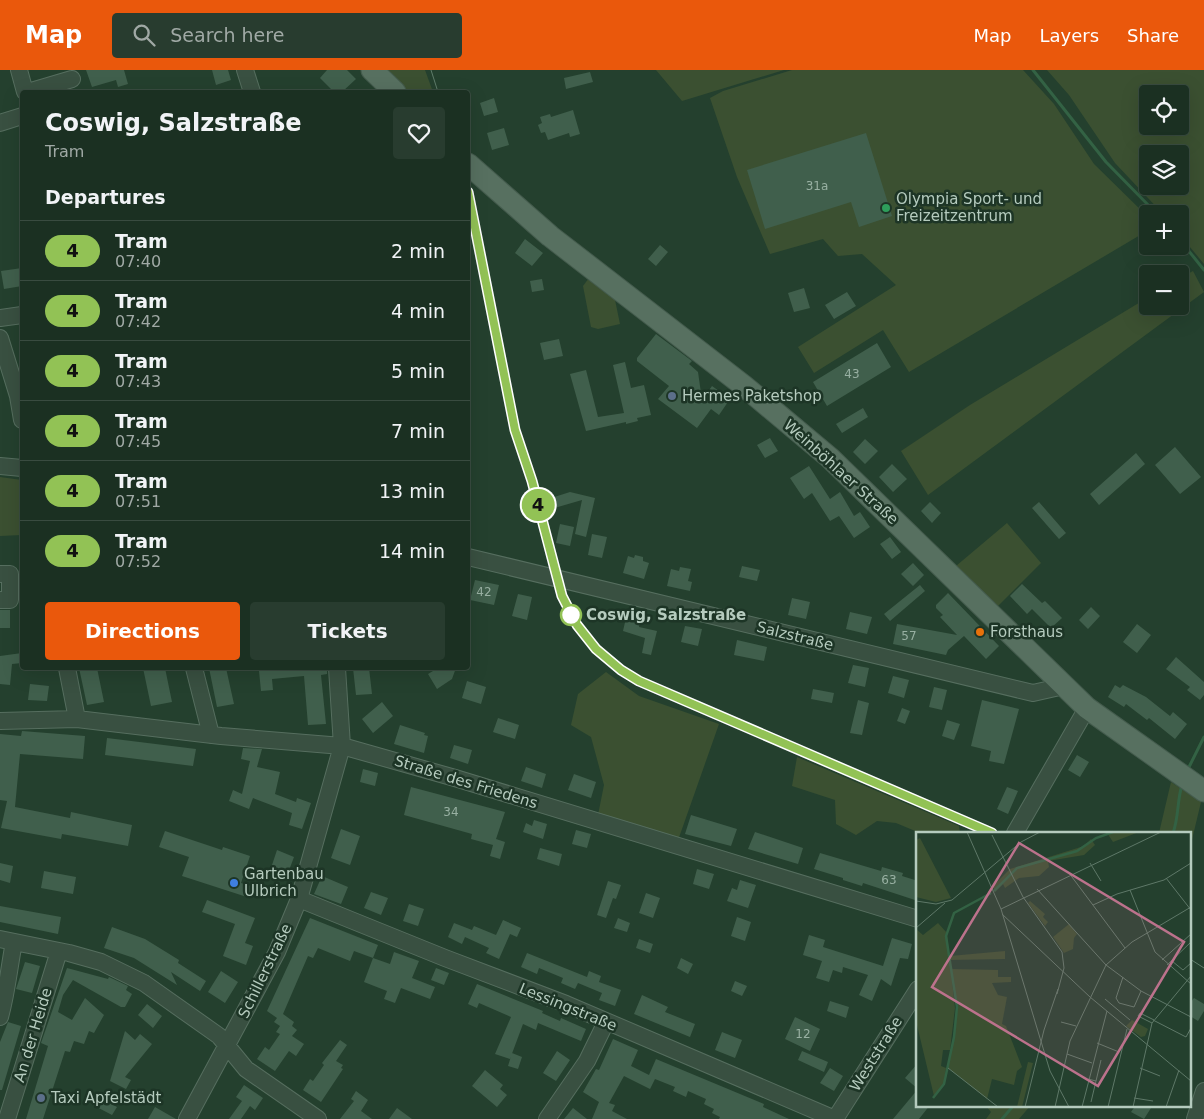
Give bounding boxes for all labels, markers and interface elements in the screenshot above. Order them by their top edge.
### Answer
search box [112,13,462,58]
text: Map [25,21,82,49]
icon: search [130,21,158,49]
text: Search here [170,24,284,46]
text: Map [973,25,1011,46]
text: Layers [1039,25,1099,46]
text: Share [1127,25,1179,46]
map controls [1139,85,1189,315]
button: locate [1139,85,1189,135]
button: heart [393,107,445,159]
text: Coswig, Salzstraße [45,109,301,137]
text: Tram [45,142,84,161]
button: layers [1139,145,1189,195]
house number: 31a [806,179,828,193]
text: Departures [45,186,166,208]
place label: Olympia Sport- und Freizeitzentrum [896,190,1042,225]
marker: Olympia Sport- und Freizeitzentrum [880,202,892,214]
button: + [1139,205,1189,255]
text: Tram [115,230,168,252]
text: 4 [66,240,79,261]
text: 2 min [391,240,445,262]
text: 07:40 [115,252,161,271]
button: − [1139,265,1189,315]
text: Tram [115,290,168,312]
text: 4 [66,300,79,321]
text: 4 min [391,300,445,322]
text: 07:42 [115,312,161,331]
text: Tram [115,350,168,372]
text: 4 [66,360,79,381]
text: 5 min [391,360,445,382]
house number: 43 [844,367,860,381]
text: 07:43 [115,372,161,391]
place label: Hermes Paketshop [682,387,822,405]
marker: Hermes Paketshop [666,390,678,402]
text: Tram [115,410,168,432]
street label: Weinböhlaer Straße [780,416,902,528]
text: 4 [66,420,79,441]
text: 7 min [391,420,445,442]
text: 07:45 [115,432,161,451]
text: Tram [115,470,168,492]
text: 4 [66,480,79,501]
text: 13 min [379,480,445,502]
line badge: 4 [522,489,554,521]
text: 07:51 [115,492,161,511]
text: 4 [532,494,544,515]
text: Tram [115,530,168,552]
text: 4 [66,540,79,561]
text: 14 min [379,540,445,562]
text: 07:52 [115,552,161,571]
house number: 42 [476,585,492,599]
button: Directions [45,602,240,660]
button: Tickets [250,602,445,660]
marker: Coswig, Salzstraße [560,604,582,626]
place label: Coswig, Salzstraße [586,606,746,624]
street label: Salzstraße [755,618,835,654]
place label: Forsthaus [990,623,1063,641]
marker: Forsthaus [974,626,986,638]
house number: 57 [901,629,917,643]
street label: Straße des Friedens [392,752,540,812]
house number: 34 [443,805,459,819]
inset map [916,832,1192,1106]
place label: Gartenbau Ulbrich [244,865,324,900]
house number: 63 [881,873,897,887]
marker: Gartenbau Ulbrich [228,877,240,889]
street label: Schillerstraße [234,921,296,1021]
street label: Lessingstraße [516,979,620,1035]
street label: An der Heide [10,986,56,1084]
street label: Weststraße [846,1013,906,1095]
house number: 12 [795,1027,811,1041]
place label: Taxi Apfelstädt [50,1089,162,1107]
marker: Taxi Apfelstädt [35,1092,47,1104]

